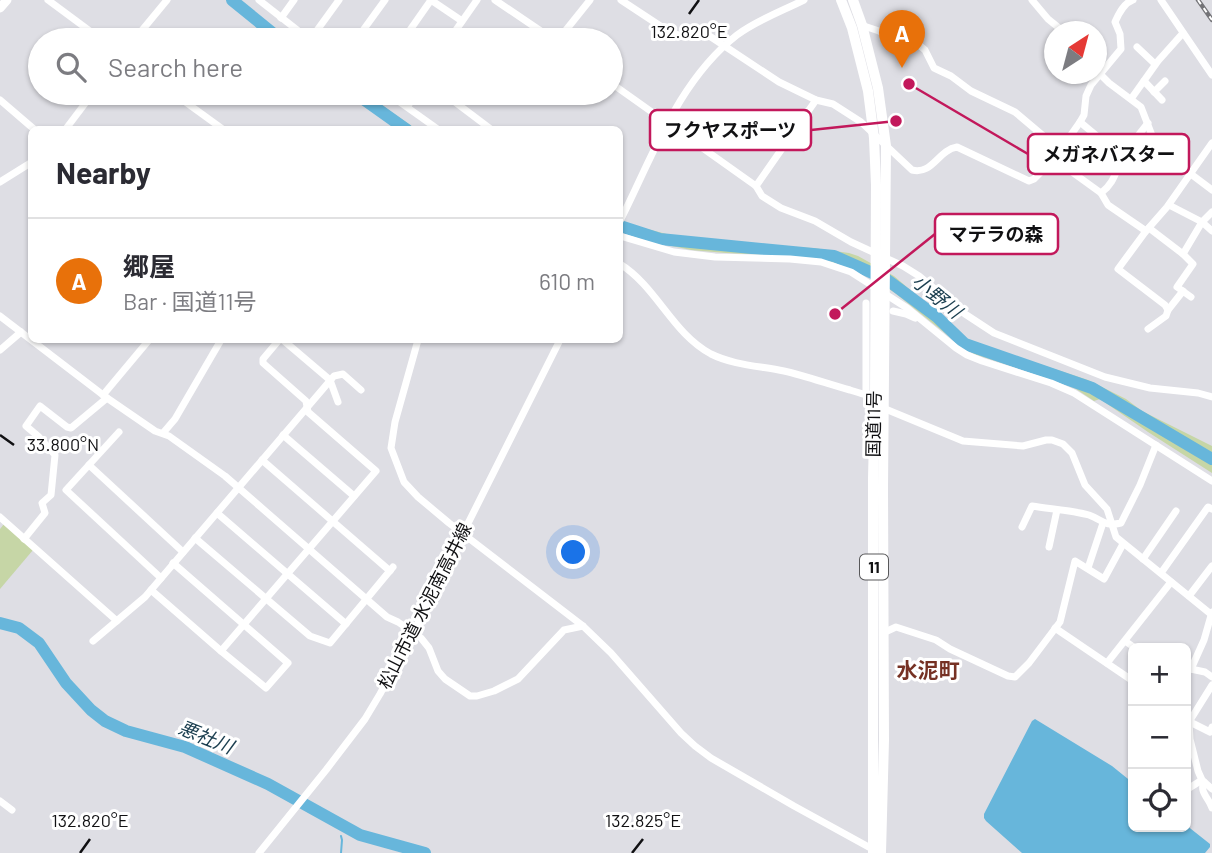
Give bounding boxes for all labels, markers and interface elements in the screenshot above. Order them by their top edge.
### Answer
pin: A [879,10,925,68]
text: 132.820°E [650,20,728,42]
north arrow [1044,21,1107,84]
search box [28,28,623,105]
icon: search [52,48,90,86]
text: Search here [108,51,243,82]
callout: フクヤスポーツ [650,110,811,150]
text: フクヤスポーツ [664,118,796,141]
callout: メガネバスター [1028,134,1189,174]
text: メガネバスター [1042,142,1176,165]
text: Nearby [56,154,151,190]
callout: マテラの森 [935,214,1058,254]
text: マテラの森 [948,222,1044,245]
text: 郷屋 [123,250,175,281]
text: A [71,267,87,295]
text: 610 m [539,267,595,295]
water label: 小野川 [908,269,968,324]
text: Bar · 国道11号 [123,287,257,315]
street label: 国道11号 [861,390,885,457]
text: 33.800°N [27,433,99,455]
street label: 松山市道 水泥南高井線 [373,519,476,692]
your location [556,535,590,569]
road number: 11 [860,554,888,580]
map controls [1128,643,1191,832]
button: + [1128,643,1191,706]
district label: 水泥町 [897,657,960,682]
button: − [1128,706,1191,769]
water label: 悪社川 [175,715,239,759]
button: locate [1128,769,1191,832]
text: 132.820°E [51,809,129,831]
text: 132.825°E [605,809,681,831]

